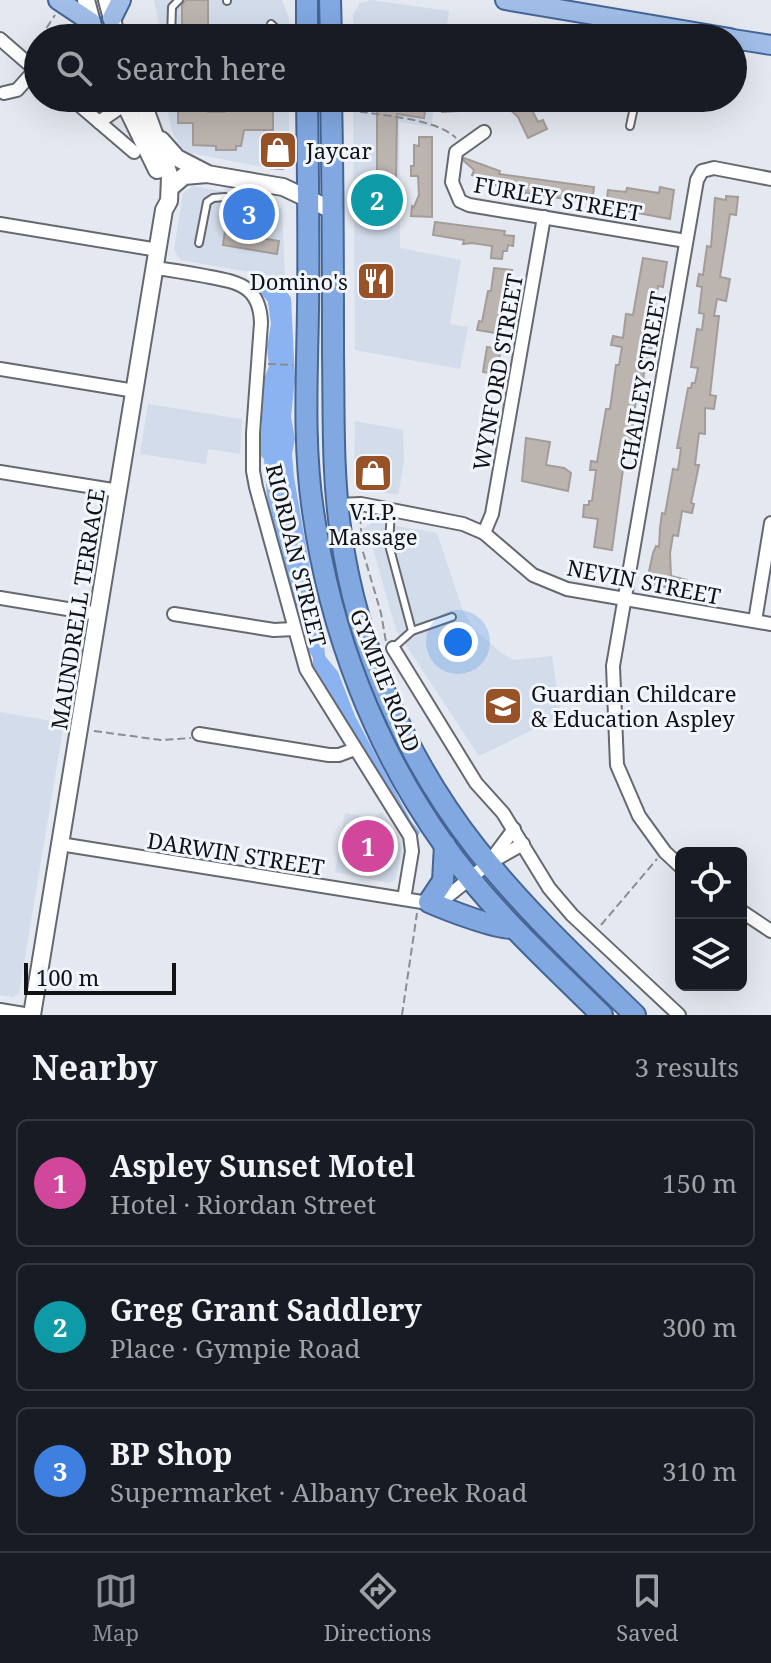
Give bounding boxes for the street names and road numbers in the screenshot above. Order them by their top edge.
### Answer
street label: FURLEY STREET [472,168,645,228]
street label: WYNFORD STREET [465,271,529,473]
street label: CHAILEY STREET [611,289,673,473]
street label: RIORDAN STREET [260,461,334,650]
street label: MAUNDRELL TERRACE [43,486,111,732]
street label: NEVIN STREET [565,551,724,611]
street label: GYMPIE ROAD [344,604,428,756]
street label: DARWIN STREET [145,824,327,882]

